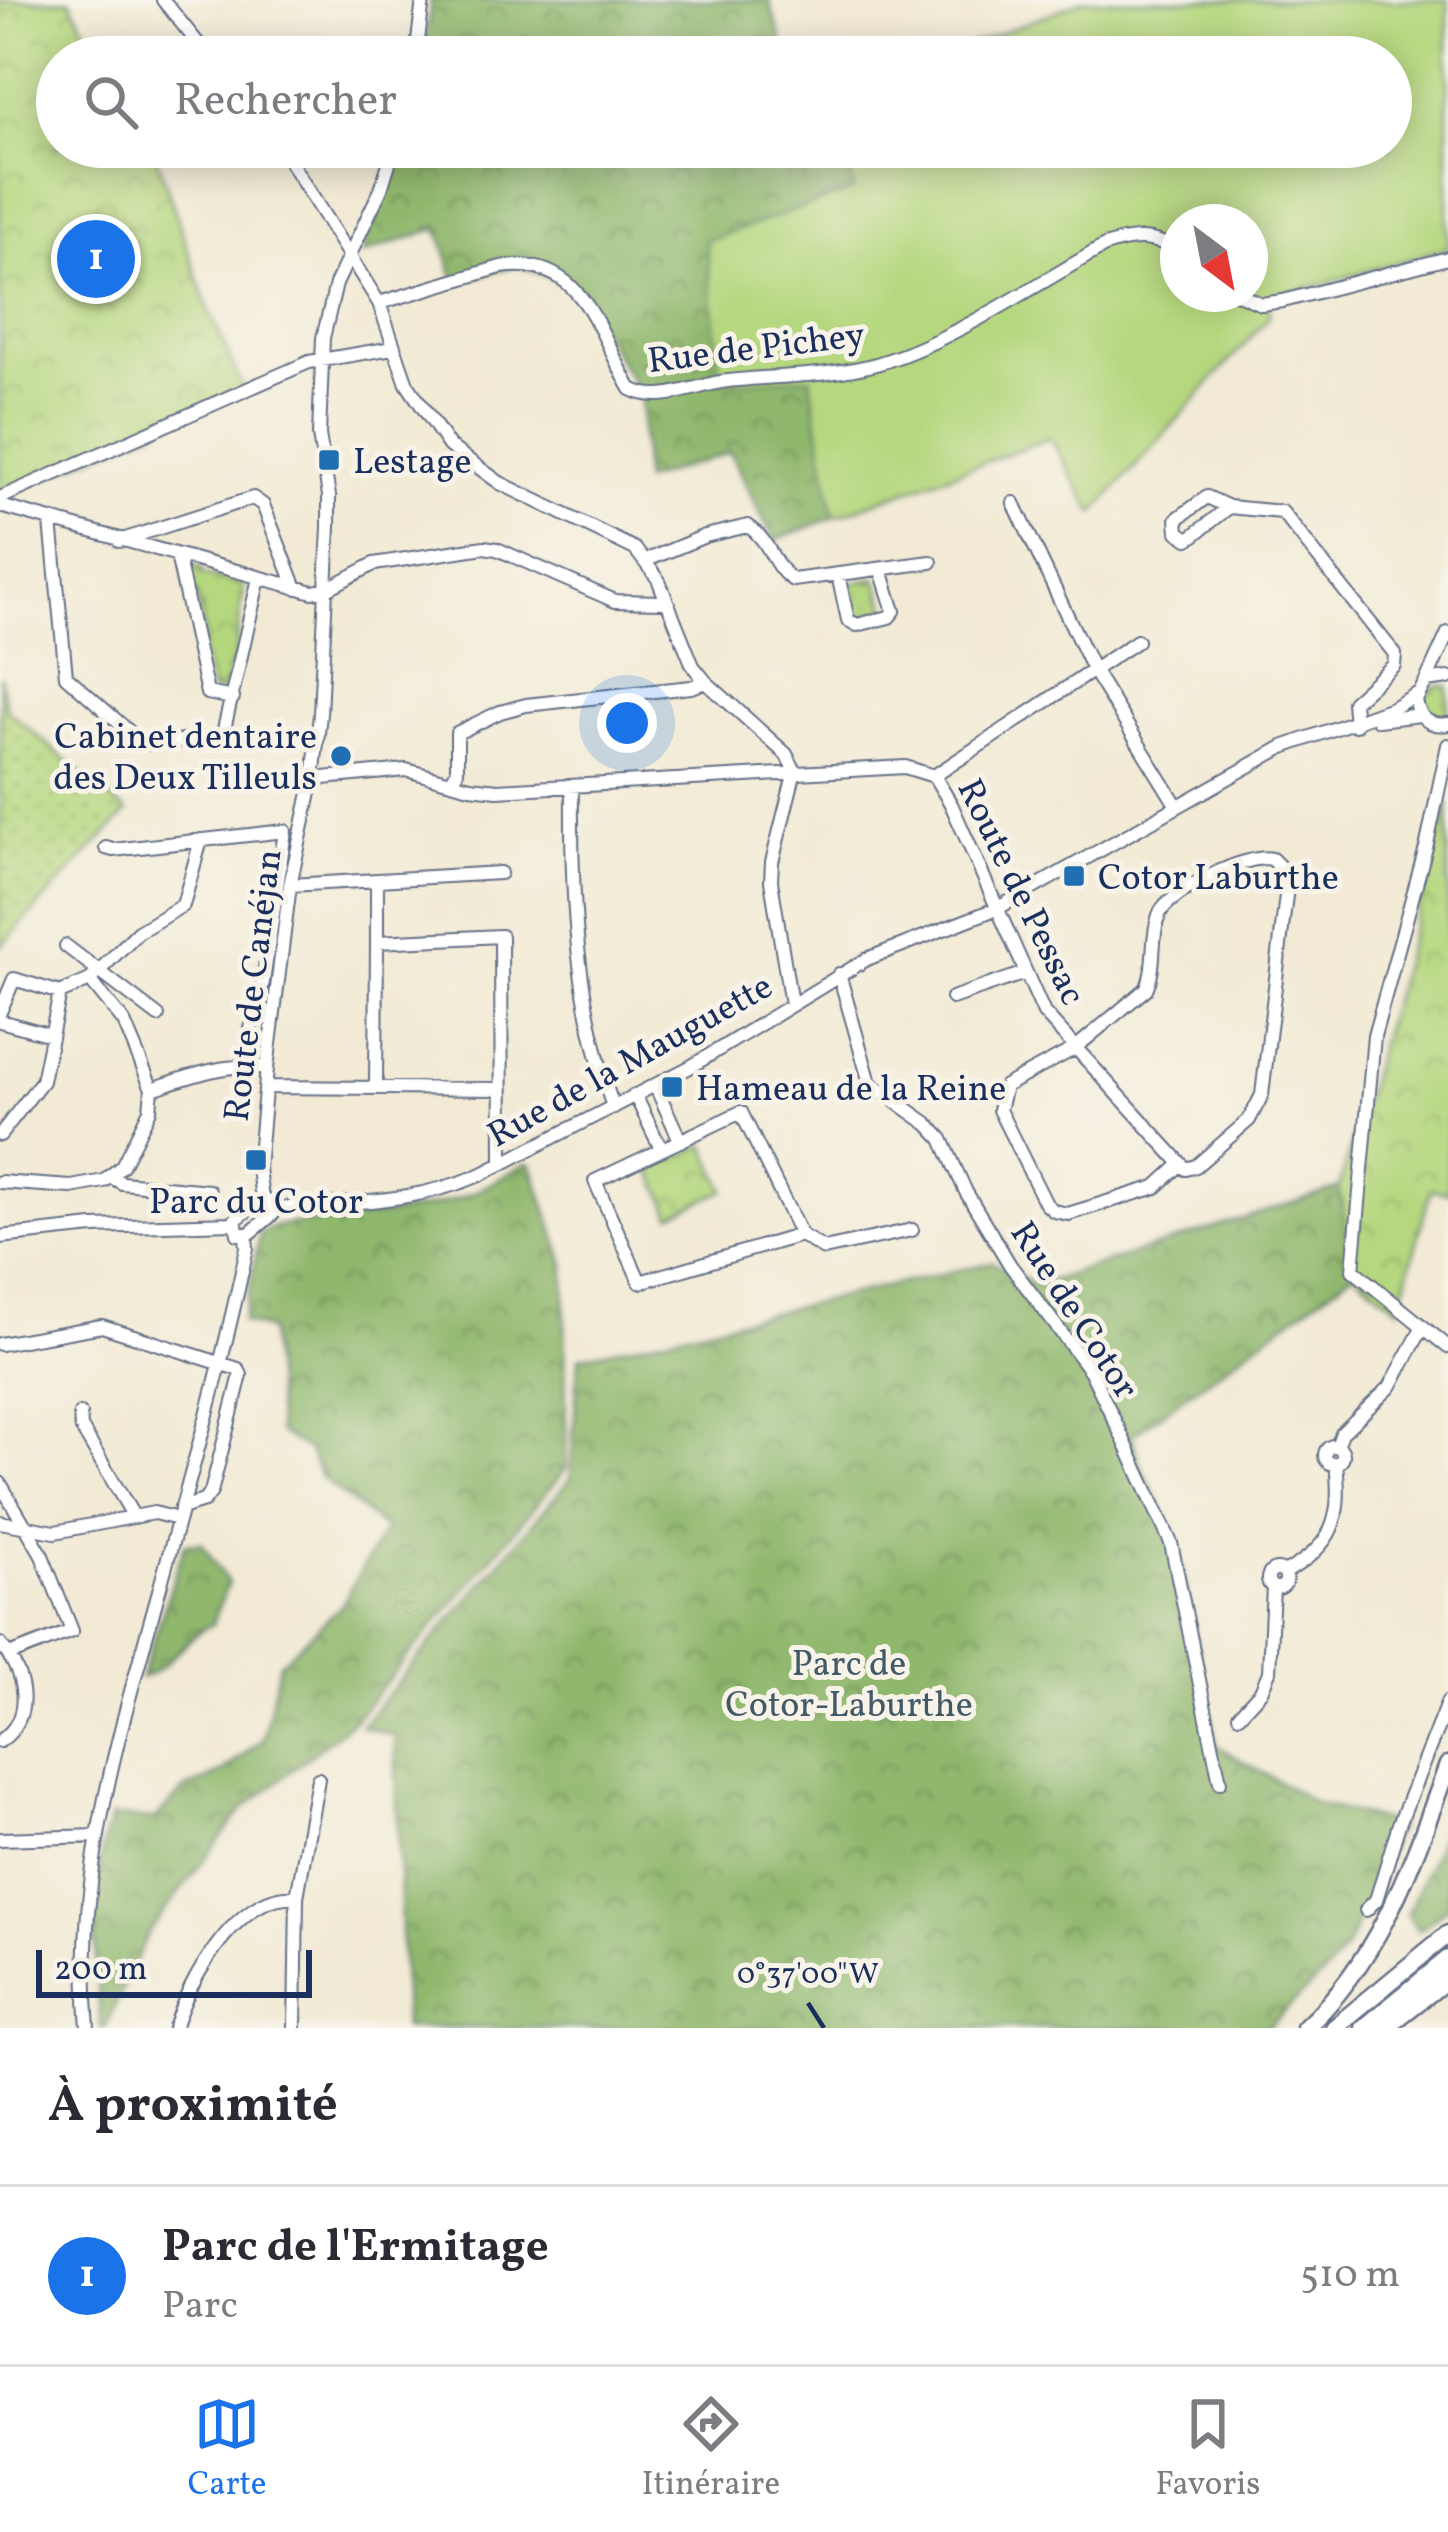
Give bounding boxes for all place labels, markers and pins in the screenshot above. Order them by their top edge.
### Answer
pin: 1 [57,214,135,304]
place label: Lestage [353,439,472,489]
marker: Lestage [316,447,342,473]
place label: Cabinet dentaire des Deux Tilleuls [53,714,317,805]
marker: Cabinet dentaire des Deux Tilleuls [328,743,354,769]
place label: Cotor Laburthe [1098,855,1339,905]
marker: Cotor Laburthe [1061,863,1087,889]
place label: Hameau de la Reine [696,1066,1006,1116]
marker: Hameau de la Reine [659,1074,685,1100]
marker: Parc du Cotor [243,1147,269,1173]
place label: Parc du Cotor [149,1179,363,1229]

